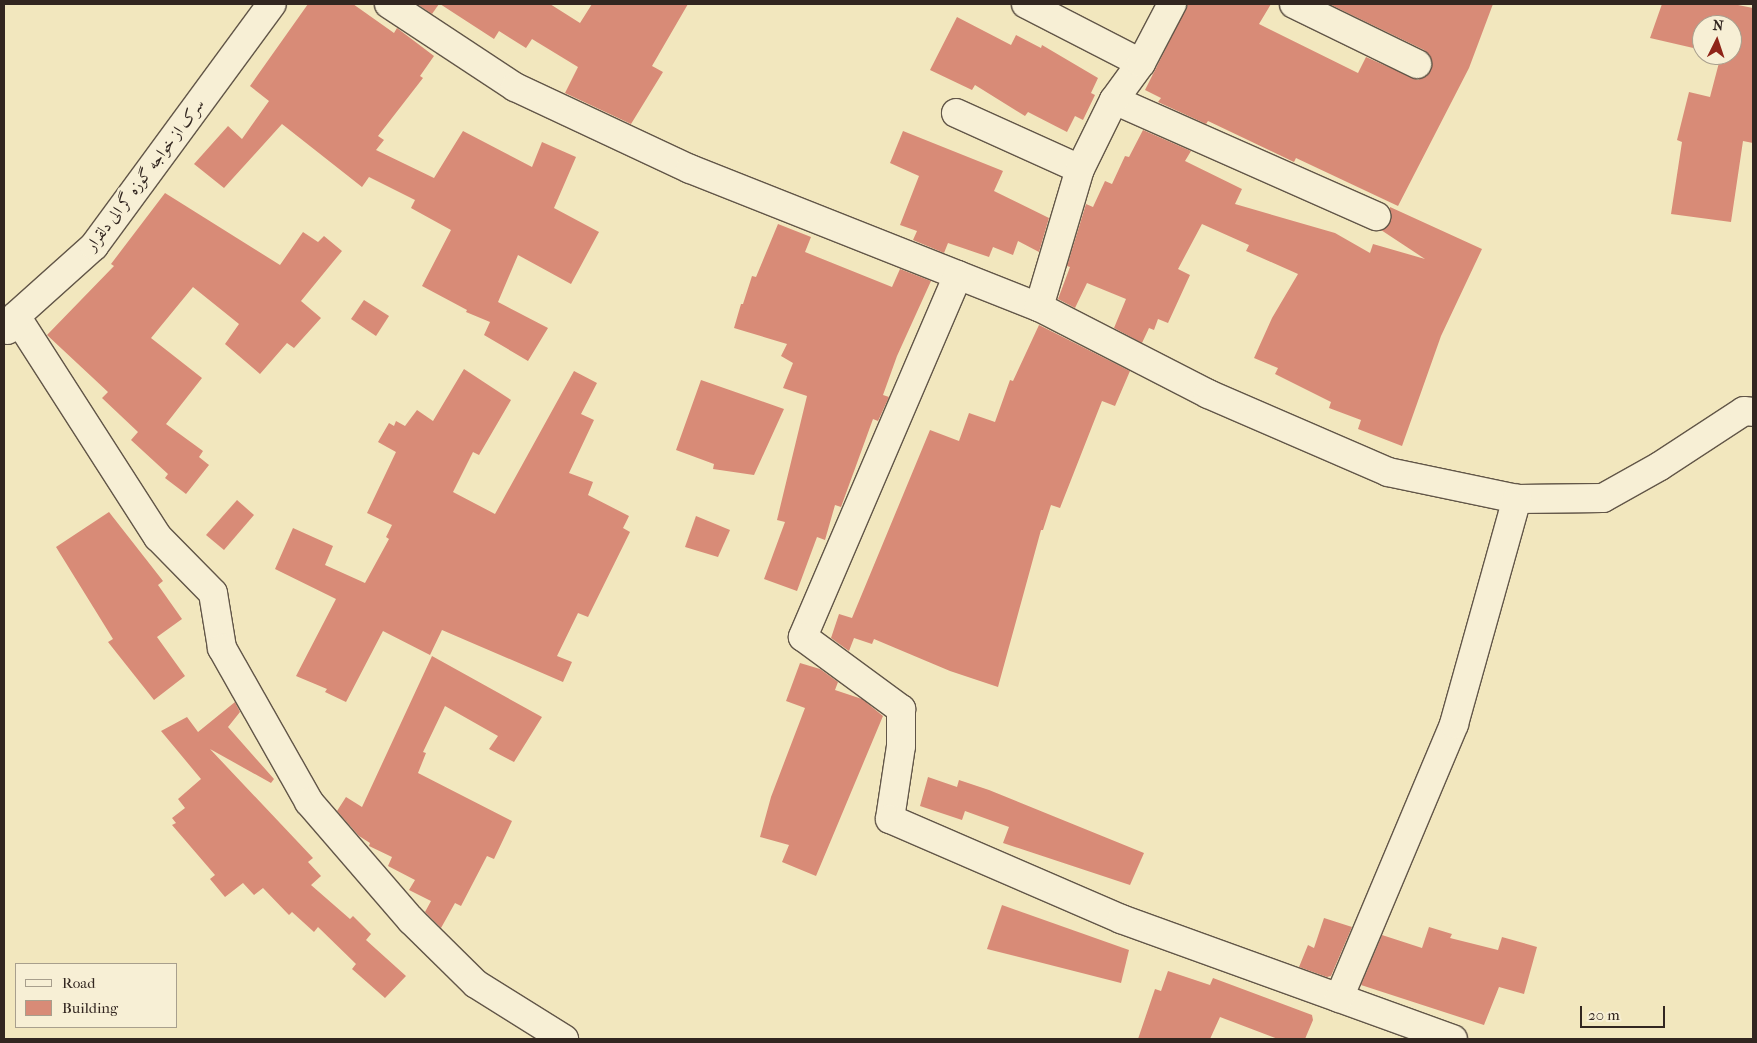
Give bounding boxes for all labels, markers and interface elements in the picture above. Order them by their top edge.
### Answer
north arrow [1692,15,1742,65]
text: N [1712,17,1724,34]
street label: سرک از خواجه گوزه گر الی دلقرار [82,95,208,255]
legend [15,963,178,1028]
text: Road [62,974,95,992]
scale bar [1582,996,1667,1028]
text: Building [62,999,118,1017]
text: 20 m [1588,1006,1620,1024]

